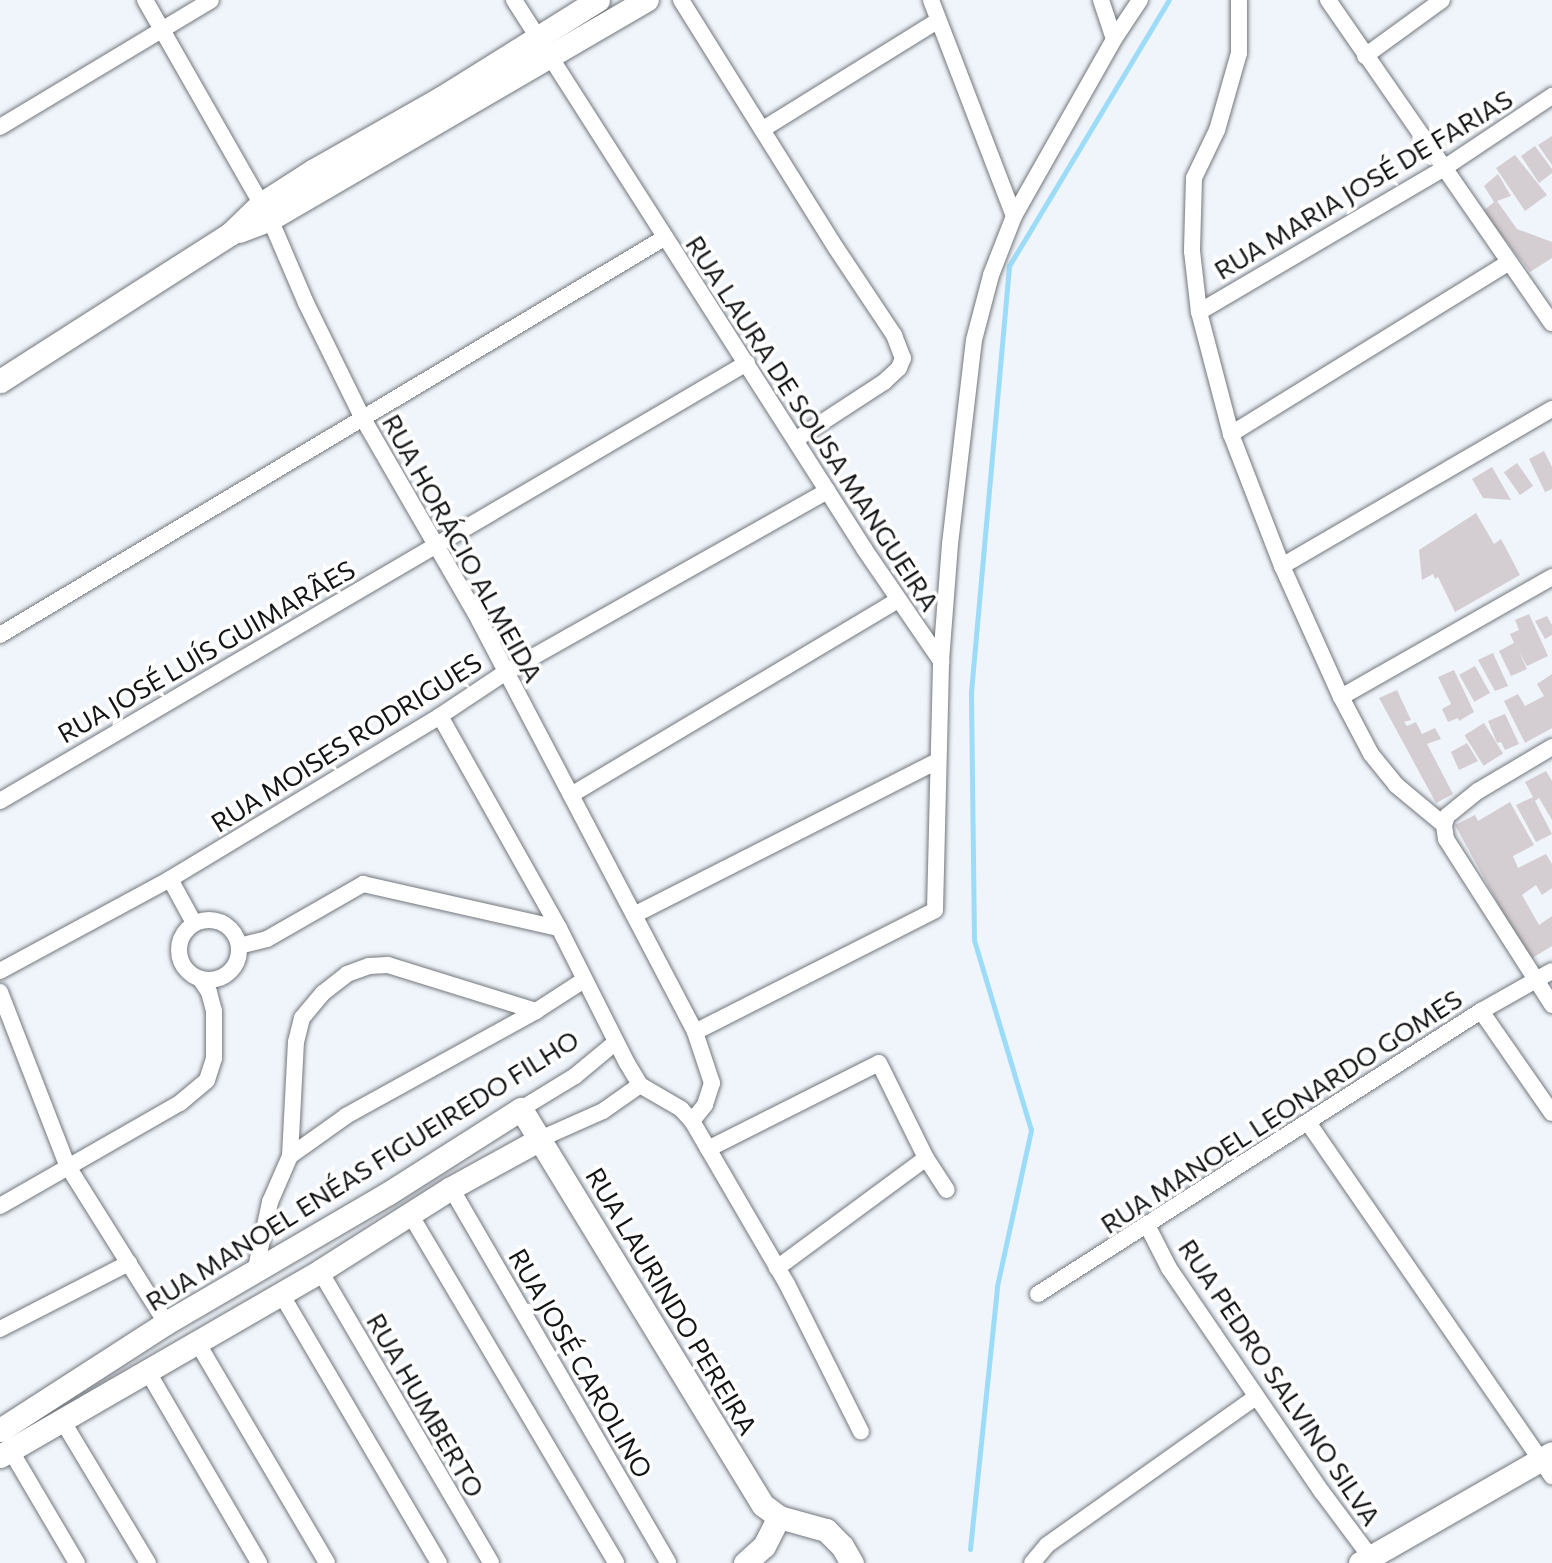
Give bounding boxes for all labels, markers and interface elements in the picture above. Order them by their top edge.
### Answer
street label: RUA MARIA JOSÉ DE FARIAS [1208,83,1518,285]
street label: RUA LAURA DE SOUSA MANGUEIRA [680,230,946,616]
street label: RUA HORÁCIO ALMEIDA [376,409,550,687]
street label: RUA JOSÉ LUÍS GUIMARÃES [52,553,360,749]
street label: RUA MOISES RODRIGUES [205,646,487,838]
street label: RUA MANOEL LEONARDO GOMES [1095,982,1467,1240]
street label: RUA MANOEL ENÉAS FIGUEIREDO FILHO [140,1023,584,1317]
street label: RUA LAURINDO PEREIRA [580,1162,764,1440]
street label: RUA PEDRO SALVINO SILVA [1172,1233,1388,1531]
street label: RUA JOSÉ CAROLINO [503,1243,659,1483]
street label: RUA HUMBERTO [361,1307,491,1503]

